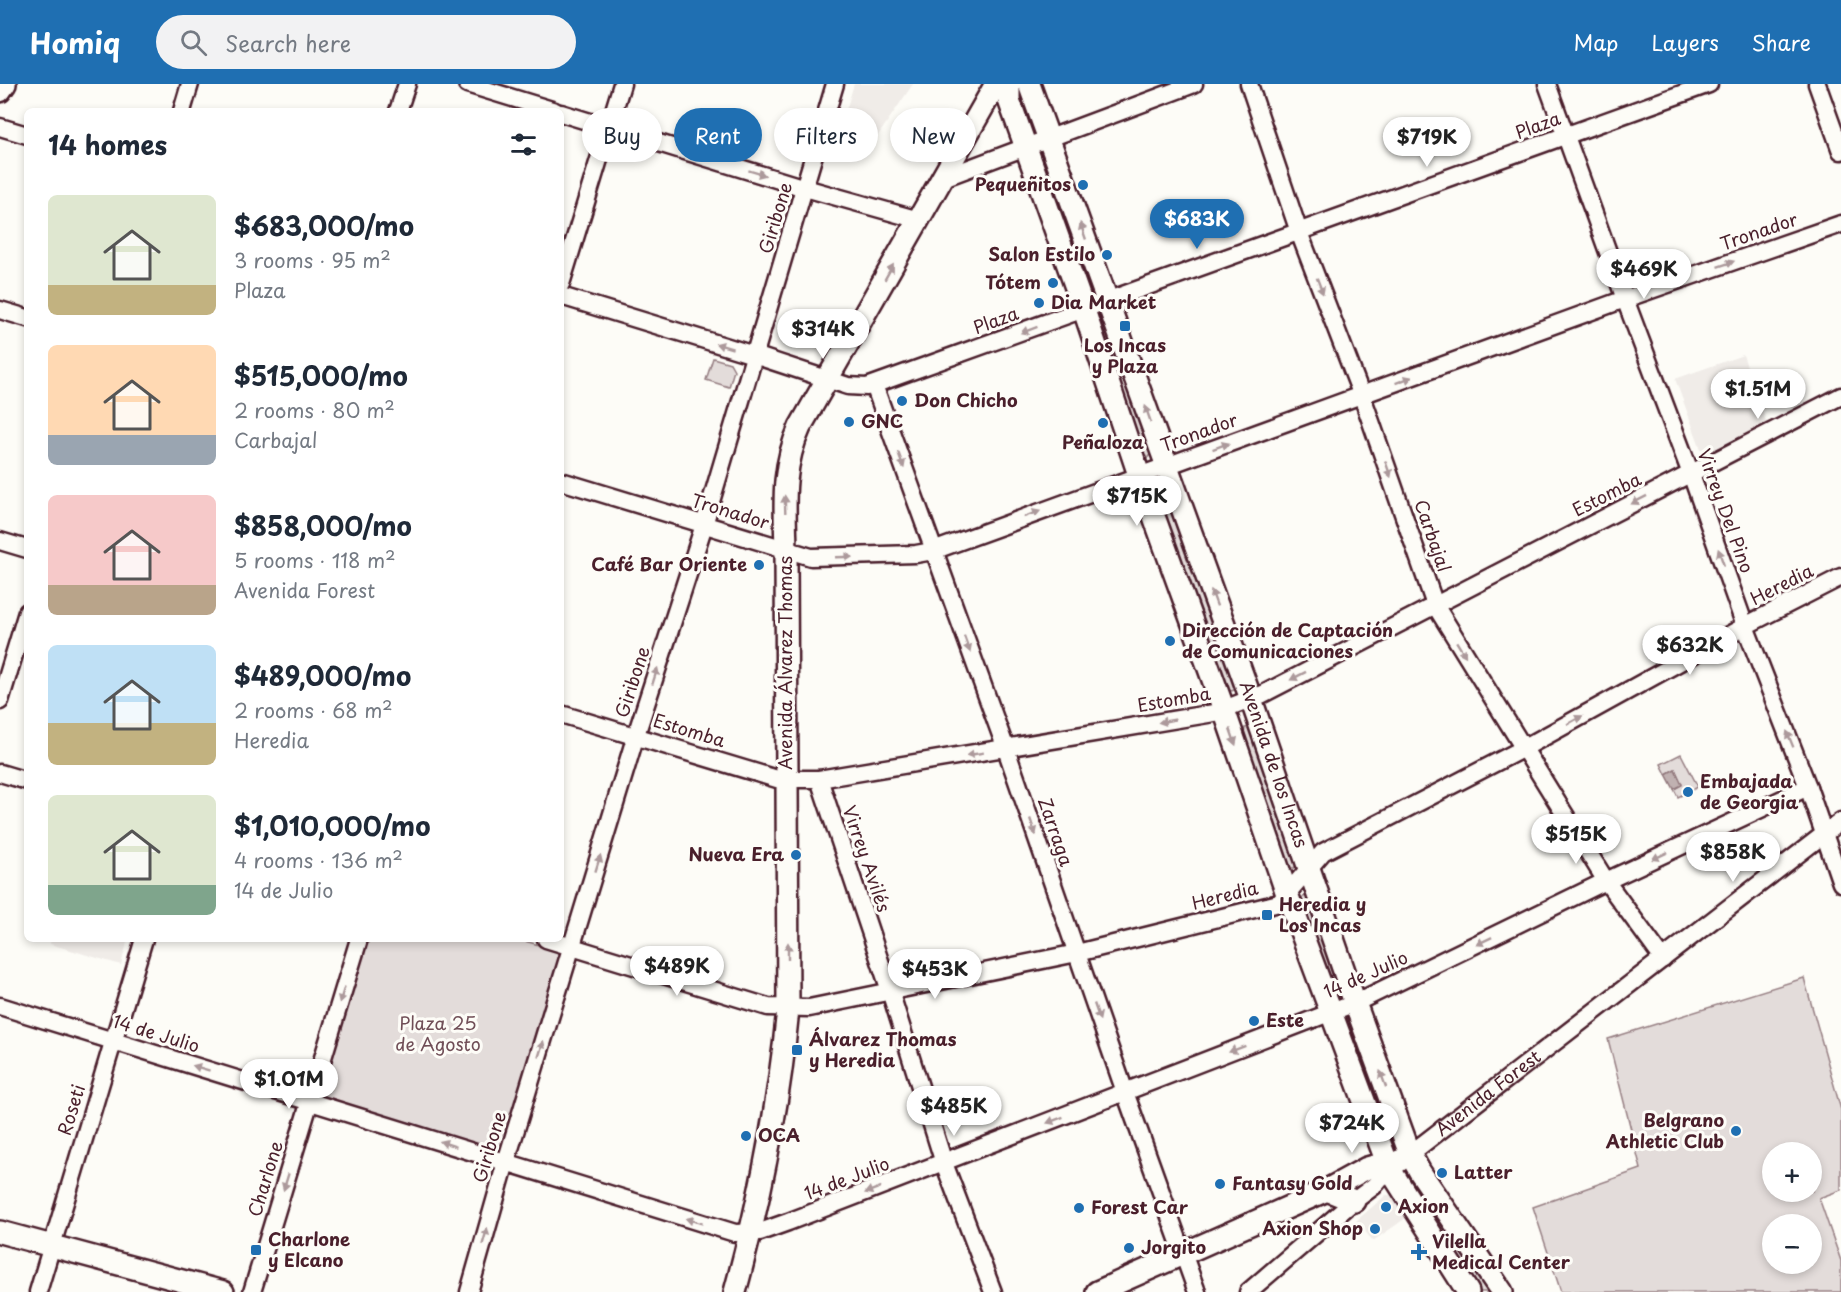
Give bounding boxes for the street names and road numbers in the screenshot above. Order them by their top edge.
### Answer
street label: Plaza [1511,104,1565,145]
street label: Giribone [751,178,798,257]
street label: Tronador [1716,205,1802,256]
street label: Plaza [969,299,1023,340]
street label: Tronador [1156,405,1242,458]
street label: Virrey Del Pino [1691,444,1761,576]
street label: Estomba [1567,464,1646,522]
street label: Tronador [688,486,773,535]
street label: Carbajal [1408,496,1458,575]
street label: Avenida Álvarez Thomas [771,556,798,770]
street label: Heredia [1745,556,1818,611]
street label: Giribone [607,642,656,721]
street label: Avenida de los Incas [1234,677,1316,851]
street label: Estomba [1135,679,1213,718]
street label: Estomba [650,706,729,754]
street label: Zarraga [1032,793,1081,870]
street label: Virrey Avilés [837,802,898,915]
street label: Heredia [1189,873,1261,916]
street label: 14 de Julio [1319,943,1412,1004]
street label: 14 de Julio [110,1007,203,1059]
street label: Avenida Forest [1429,1043,1546,1142]
street label: Roseti [50,1081,91,1138]
street label: Giribone [465,1107,512,1186]
street label: Charlone [240,1137,289,1220]
street label: 14 de Julio [800,1149,893,1206]

